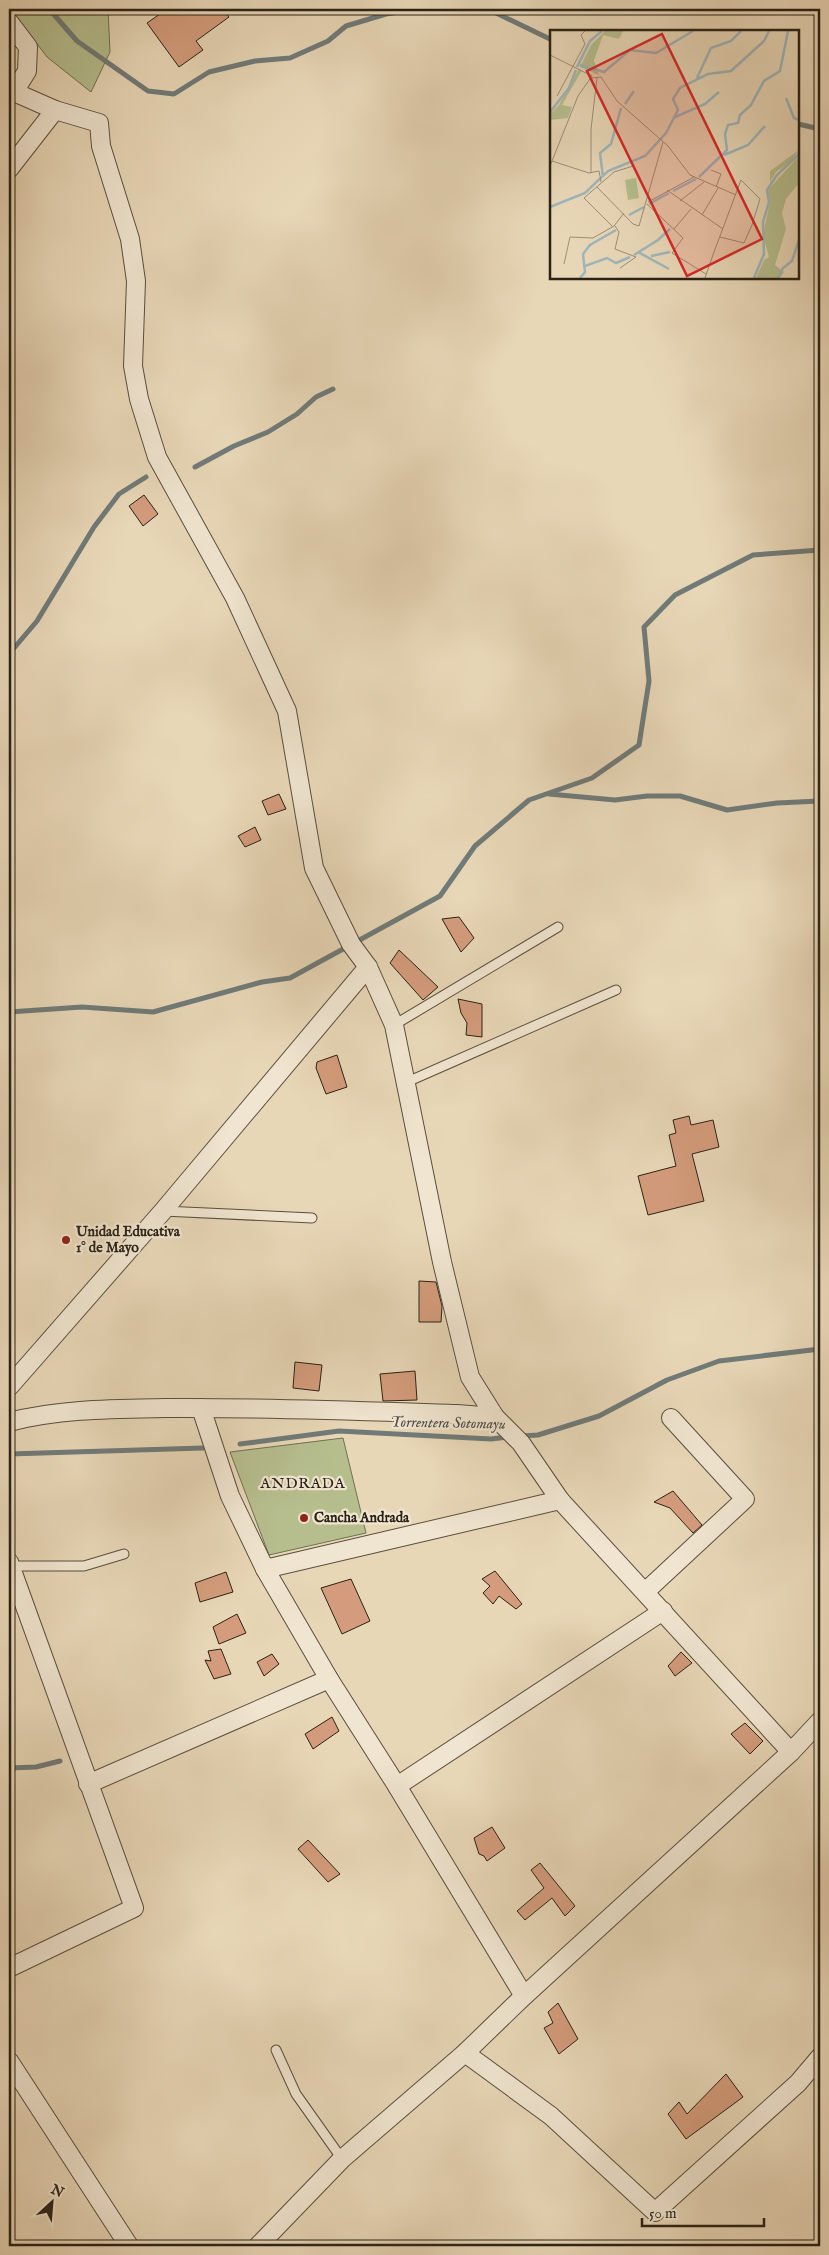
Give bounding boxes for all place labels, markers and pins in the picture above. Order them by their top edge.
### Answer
place label: Unidad Educativa 1° de Mayo [75,1223,181,1257]
marker: Unidad Educativa 1° de Mayo [60,1234,72,1246]
place label: Cancha Andrada [314,1509,410,1527]
marker: Cancha Andrada [298,1512,310,1524]

